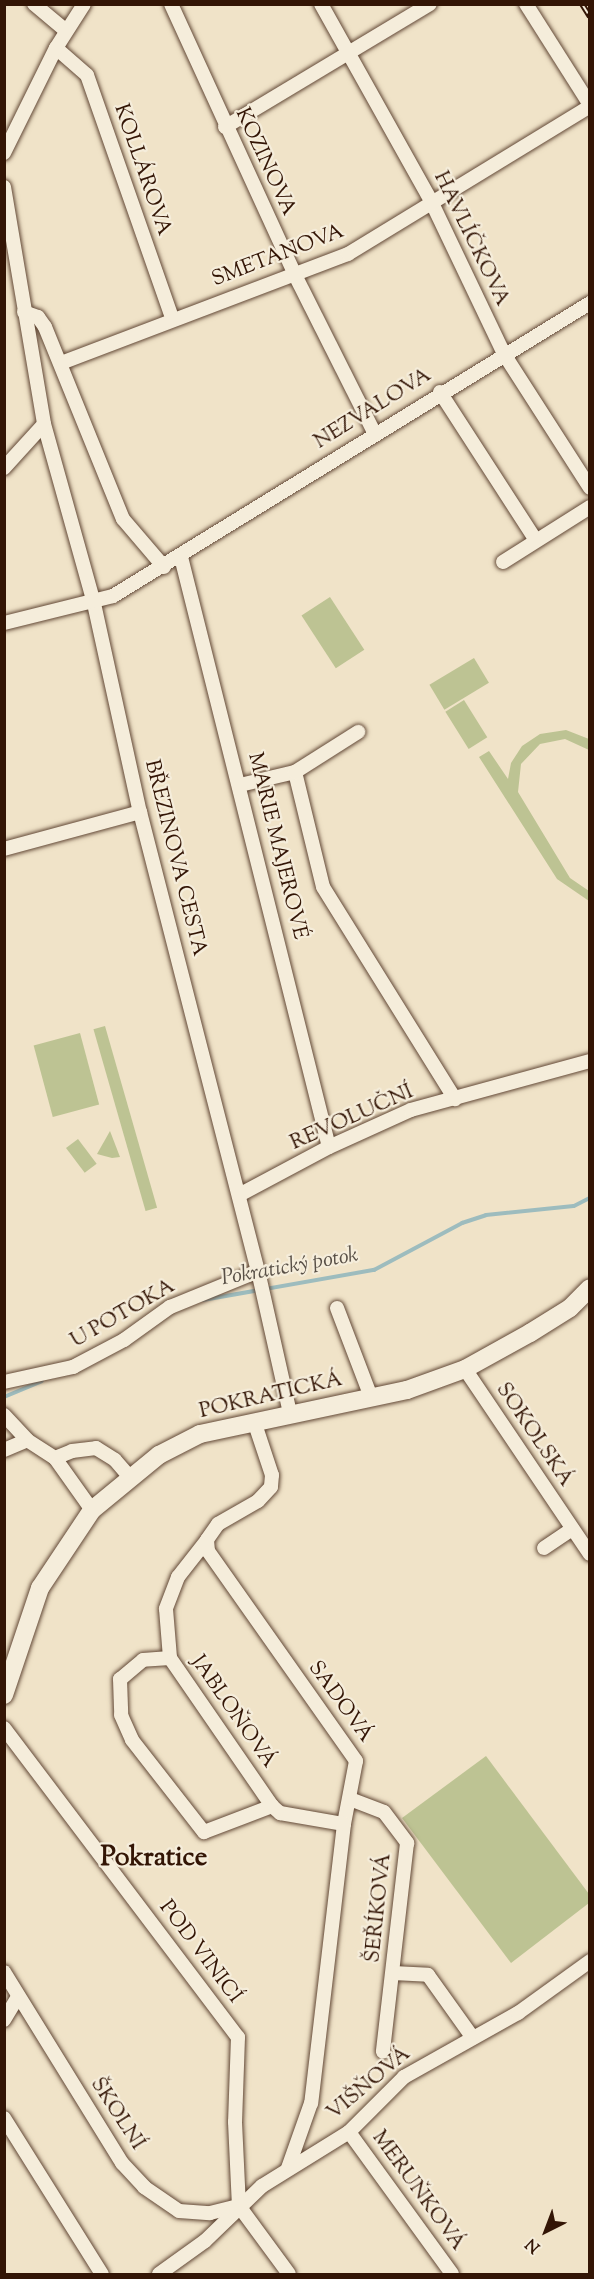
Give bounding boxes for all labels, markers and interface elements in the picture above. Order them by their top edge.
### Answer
street label: KOLLÁROVA [108,101,176,239]
street label: KOZINOVA [229,104,301,220]
street label: HAVLÍČKOVA [427,167,515,311]
street label: SMETANOVA [208,219,348,293]
street label: NEZVALOVA [310,363,436,455]
street label: MARIE MAJEROVÉ [242,750,312,942]
street label: BŘEZINOVA CESTA [138,757,212,959]
street label: REVOLUČNÍ [287,1080,417,1156]
water label: Pokratický potok [220,1243,360,1293]
street label: U POTOKA [66,1274,180,1354]
street label: POKRATICKÁ [197,1367,345,1425]
street label: SOKOLSKÁ [490,1378,578,1492]
street label: JABLOŇOVÁ [185,1651,281,1773]
street label: SADOVÁ [302,1657,378,1747]
district label: Pokratice [101,1843,207,1875]
street label: ŠEŘÍKOVÁ [361,1852,397,1964]
street label: POD VINICÍ [153,1896,247,2008]
street label: VIŠŇOVÁ [322,2042,416,2126]
street label: ŠKOLNÍ [84,2073,150,2155]
street label: MERUŇKOVÁ [366,2126,470,2256]
north arrow [516,2201,576,2261]
text: N [521,2232,546,2258]

